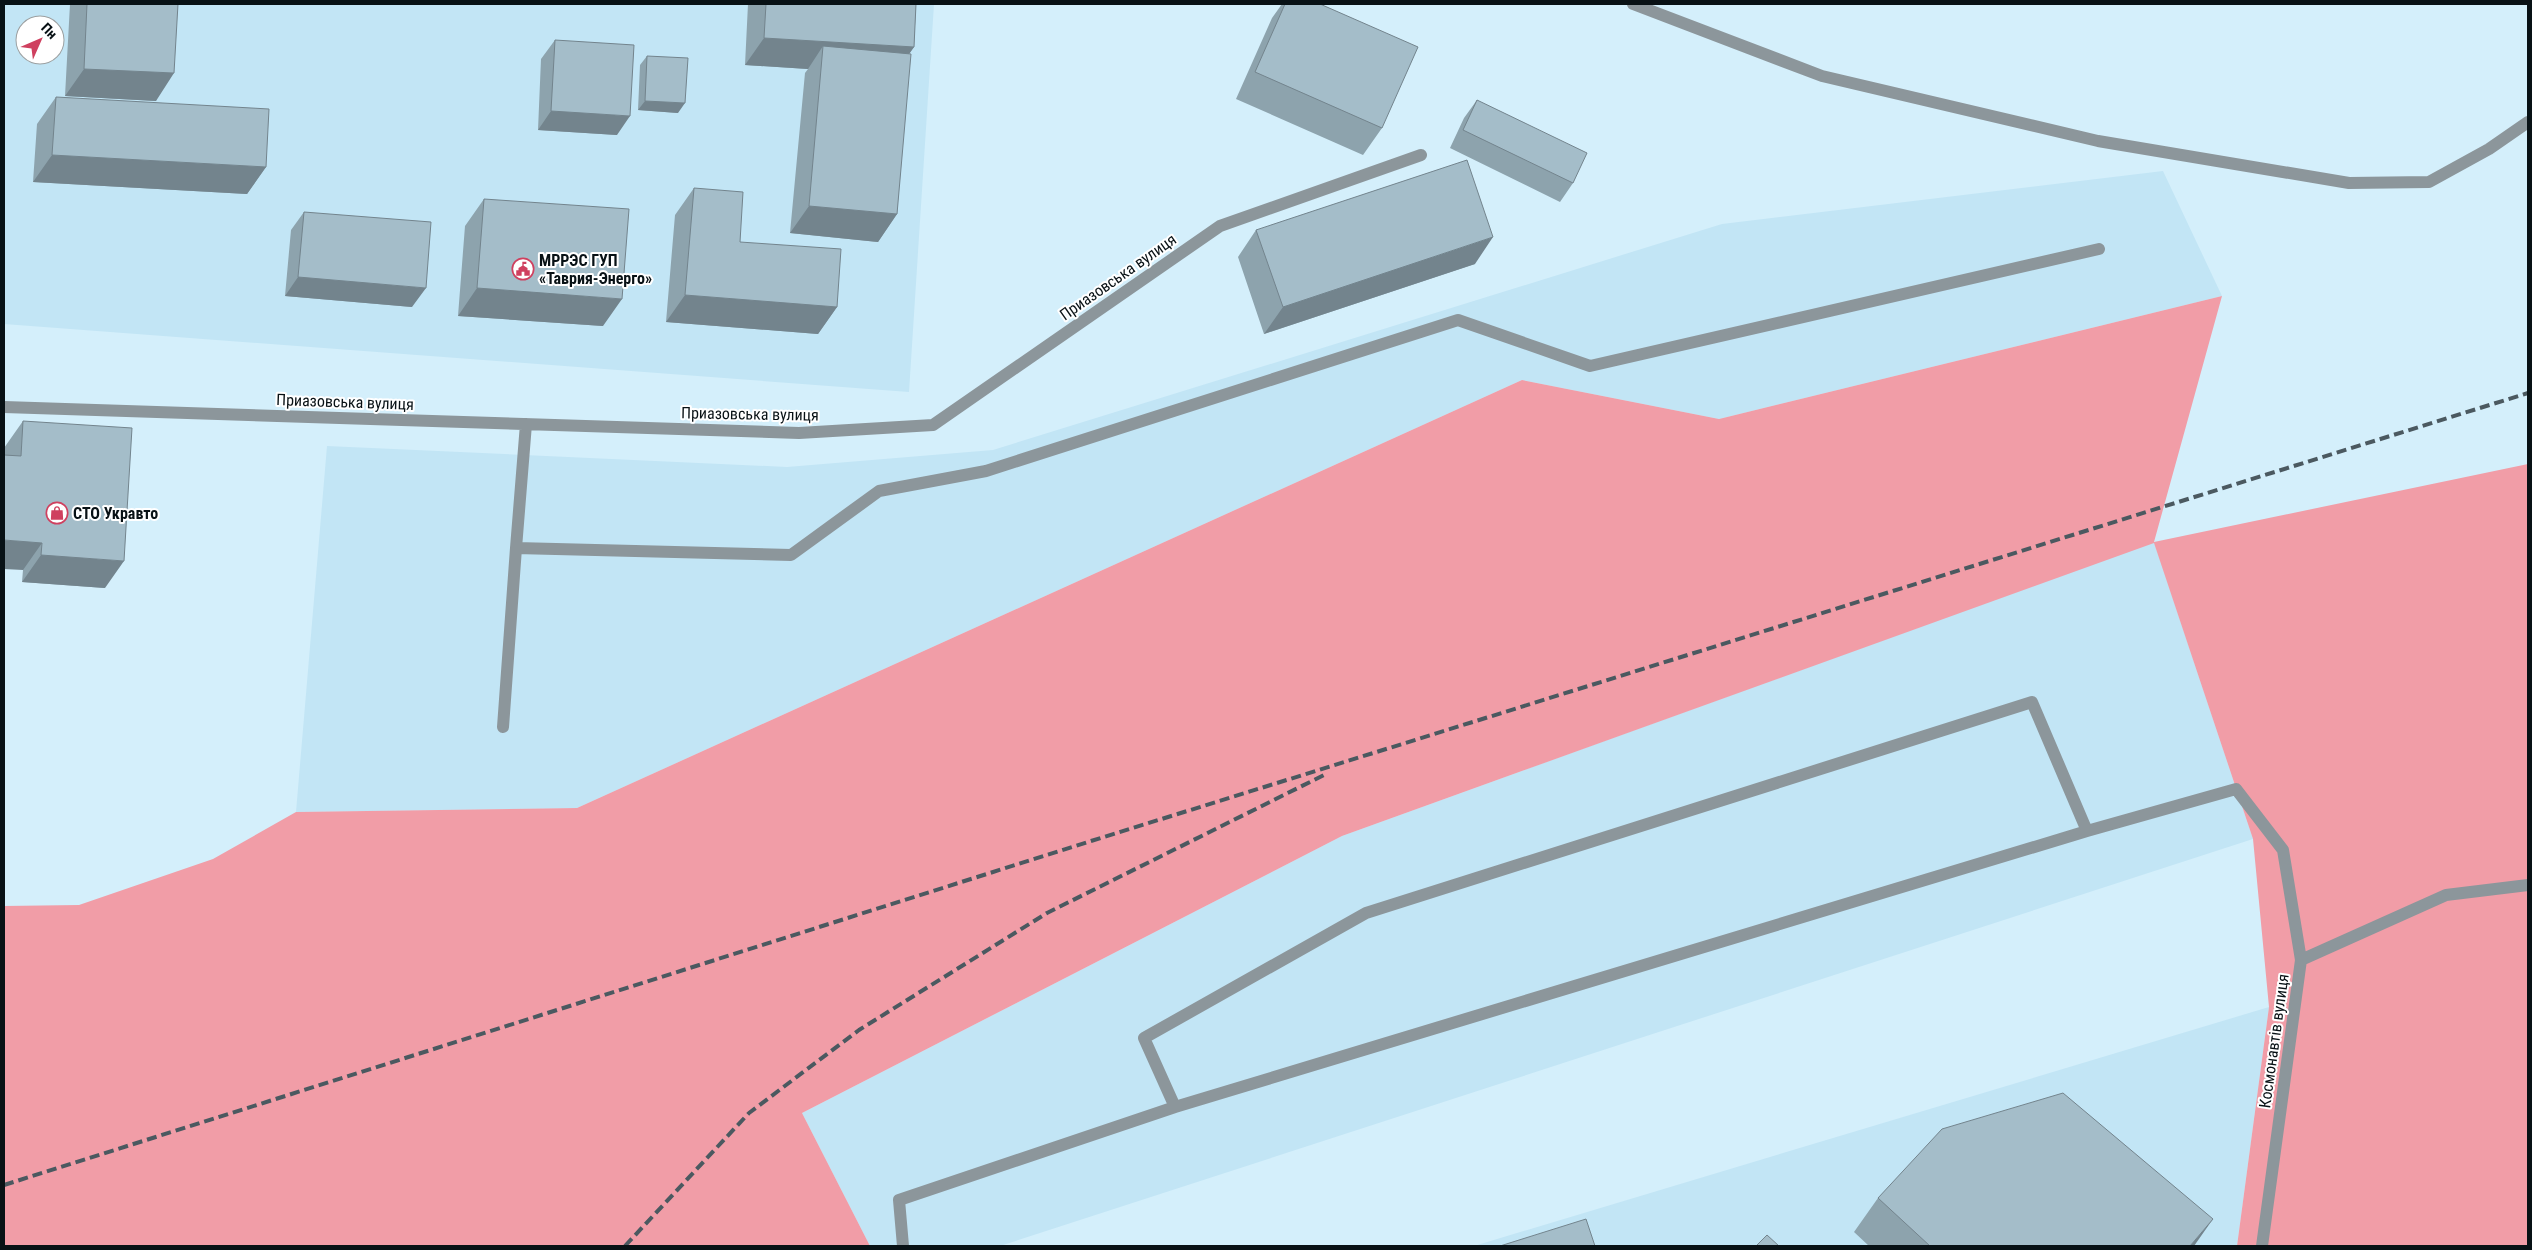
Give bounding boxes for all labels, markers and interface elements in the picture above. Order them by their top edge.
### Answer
north arrow [15,15,65,65]
text: Пн [38,20,60,42]
street label: Приазовська вулиця [1056,230,1180,324]
place label: МРРЭС ГУП «Таврия-Энерго» [539,251,652,288]
public building icon: МРРЭС ГУП «Таврия-Энерго» [511,257,535,281]
street label: Приазовська вулиця [276,390,414,414]
street label: Приазовська вулиця [681,403,819,425]
shop icon: СТО Укравто [45,501,69,525]
place label: СТО Укравто [73,504,158,523]
street label: Космонавтів вулиця [2255,973,2293,1109]

